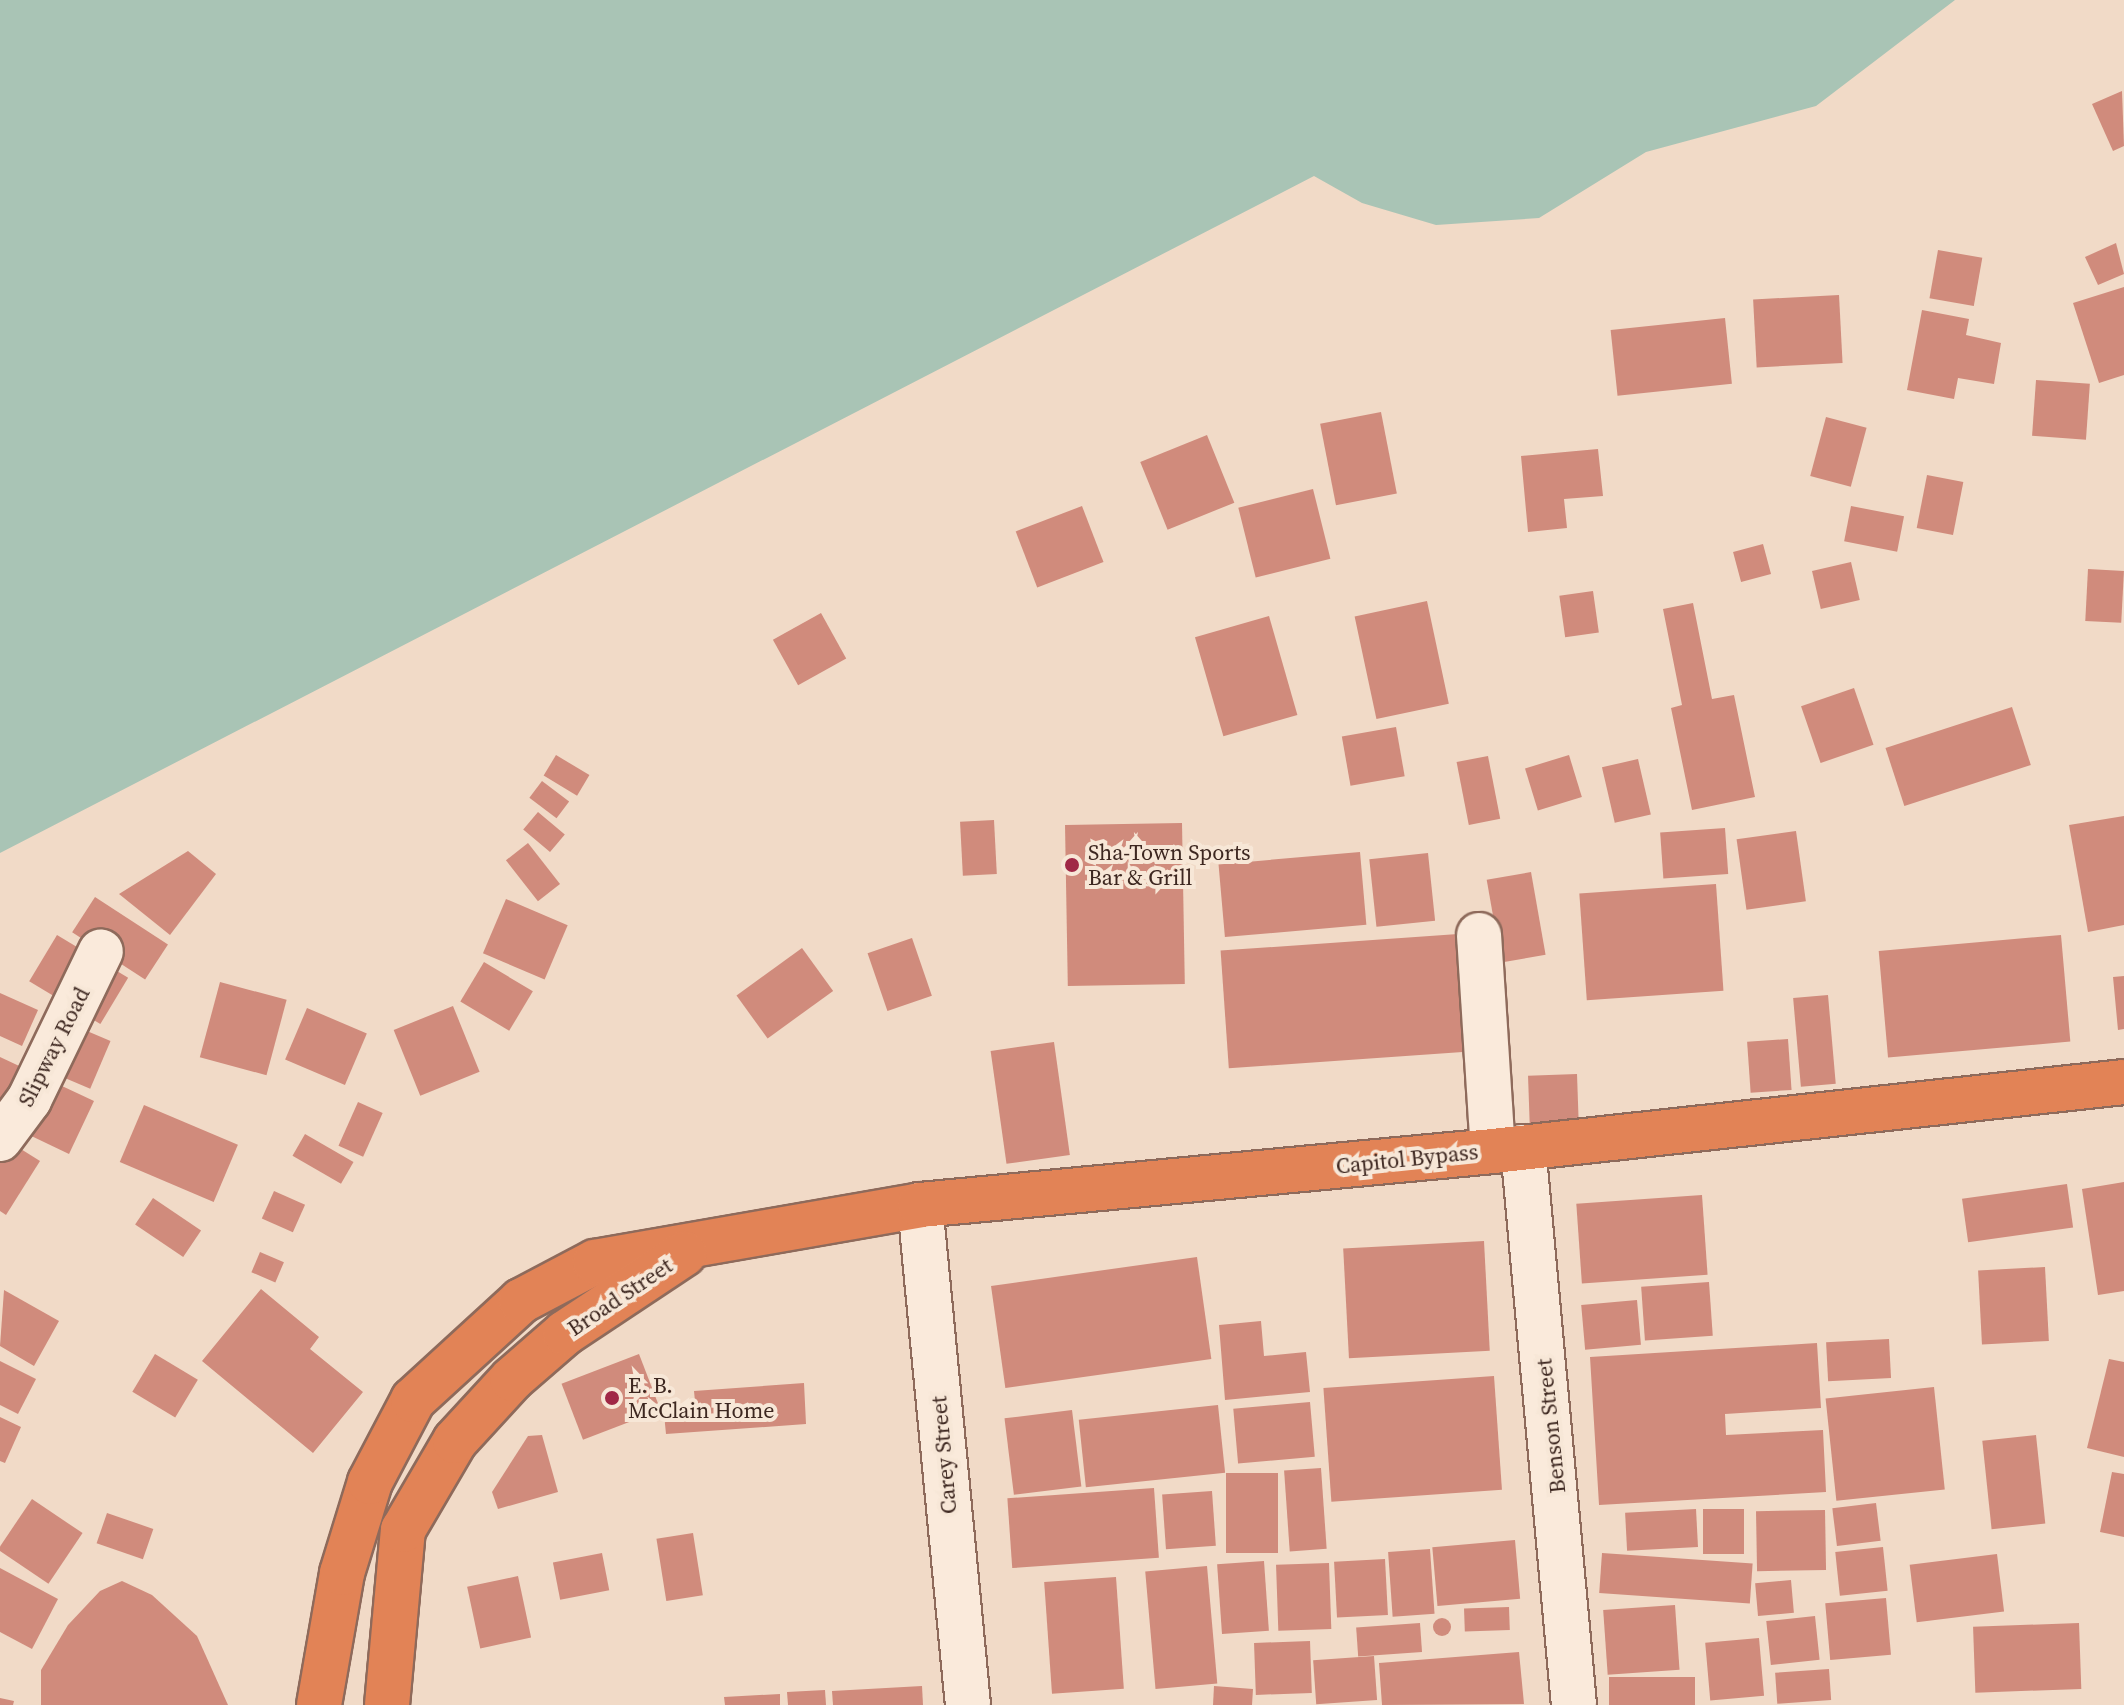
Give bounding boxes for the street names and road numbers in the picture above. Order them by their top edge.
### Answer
street label: Slipway Road [13,983,95,1111]
street label: Capitol Bypass [1335,1138,1479,1180]
street label: Broad Street [563,1252,677,1342]
street label: Benson Street [1531,1357,1571,1495]
street label: Carey Street [926,1395,962,1515]

